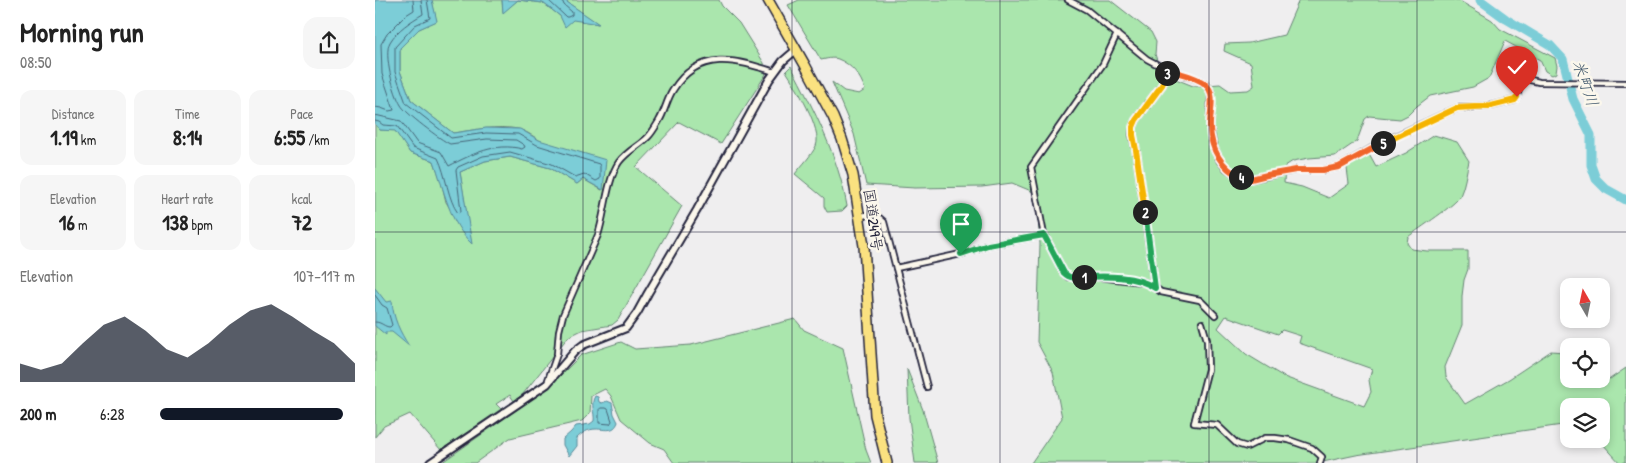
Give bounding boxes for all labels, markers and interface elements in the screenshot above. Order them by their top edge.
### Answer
text: Morning run [20,13,144,51]
button: share [303,17,355,69]
pin [1496,46,1538,97]
text: 08:50 [20,51,52,73]
icon: check [1503,53,1531,81]
water label: 米町川 [1568,57,1604,109]
pin: 3 [1155,60,1179,86]
text: 3 [1164,64,1171,83]
text: Distance [52,104,95,123]
text: Time [175,104,200,123]
text: Pace [290,104,313,123]
text: 1.19 [50,123,78,152]
text: 8:14 [173,123,202,152]
text: 6:55 [274,123,305,152]
text: km [78,130,96,149]
text: /km [305,130,330,149]
pin: 5 [1371,130,1395,156]
text: 5 [1381,134,1386,153]
pin: 4 [1229,164,1253,190]
text: 4 [1239,168,1244,187]
street label: 国道249号 [859,187,888,253]
text: Elevation [50,189,96,208]
text: Heart rate [161,189,214,208]
text: kcal [292,189,312,208]
pin: 2 [1133,200,1157,224]
pin [940,203,982,254]
text: 2 [1142,203,1149,222]
text: 16 [59,208,75,237]
text: 138 [162,208,188,237]
text: 72 [292,208,312,237]
icon: arrive [947,210,975,238]
text: m [75,215,88,234]
text: bpm [188,215,213,234]
pin: 1 [1071,264,1097,290]
text: Elevation [20,265,73,287]
text: 107–117 m [293,265,355,287]
text: 1 [1082,268,1087,287]
north arrow [1560,278,1610,328]
map controls [1560,278,1610,448]
button: locate [1560,338,1610,388]
button: layers [1560,398,1610,448]
text: 200 m [20,403,56,425]
text: 6:28 [100,403,125,425]

